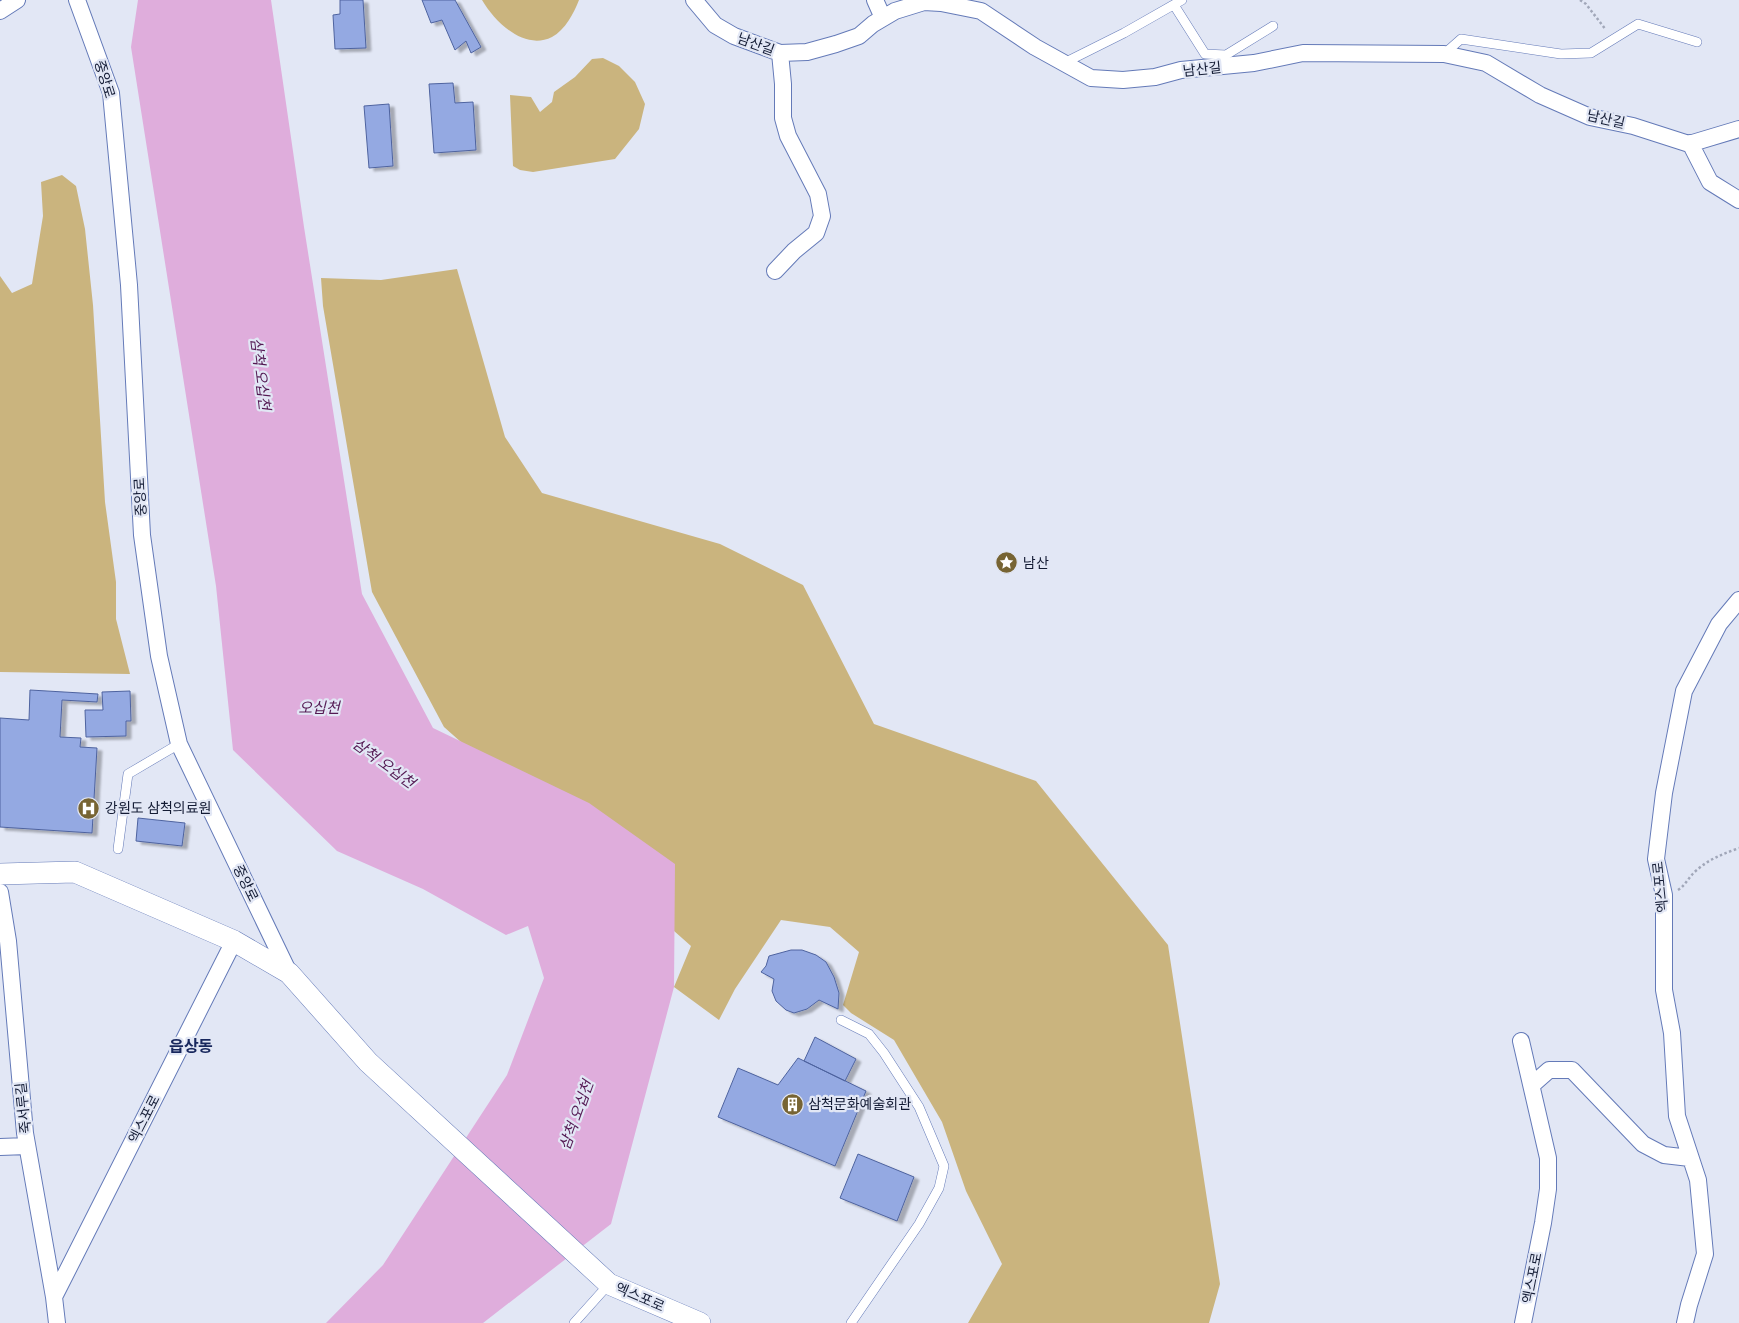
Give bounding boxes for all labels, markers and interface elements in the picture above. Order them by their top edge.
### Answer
street label: 남산길 [735,30,777,58]
street label: 중앙로 [92,58,118,100]
street label: 남산길 [1182,59,1222,79]
street label: 남산길 [1585,107,1627,131]
water label: 삼척 오십천 [248,337,274,413]
street label: 중앙로 [131,477,149,517]
place icon: 남산 [995,551,1019,575]
place label: 남산 [1023,555,1049,571]
water label: 오십천 [298,699,342,716]
water label: 삼척 오십천 [350,735,420,793]
hospital icon: 강원도 삼척의료원 [77,796,101,820]
place label: 강원도 삼척의료원 [105,800,211,816]
street label: 엑스포로 [1649,860,1671,913]
street label: 중앙로 [230,862,262,904]
district label: 읍상동 [169,1037,213,1056]
water label: 삼척 오십천 [556,1076,597,1152]
street label: 죽서루길 [12,1082,34,1134]
street label: 엑스포로 [125,1092,163,1146]
building icon: 삼척문화예술회관 [780,1092,804,1116]
place label: 삼척문화예술회관 [808,1096,911,1112]
street label: 엑스포로 [1519,1251,1545,1305]
street label: 엑스포로 [613,1280,667,1314]

